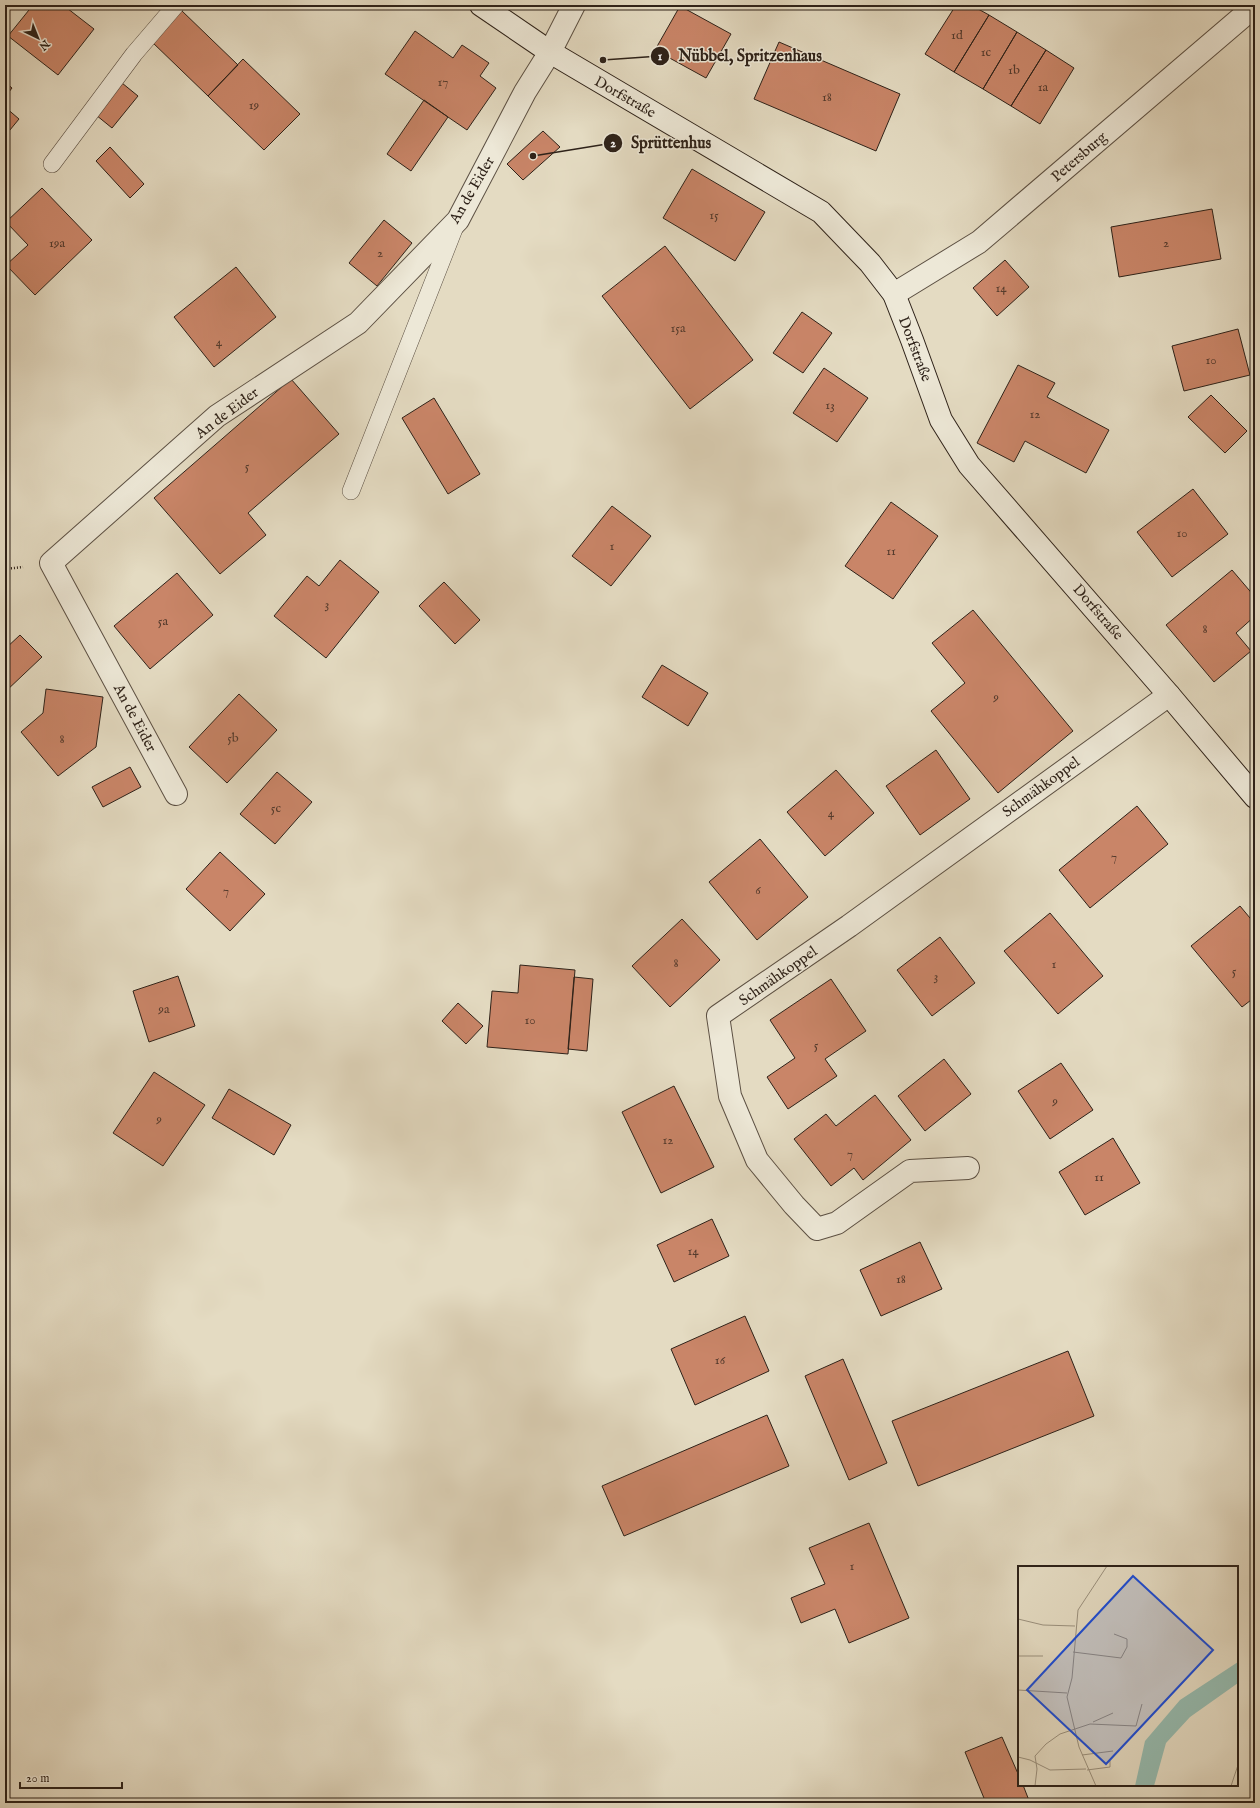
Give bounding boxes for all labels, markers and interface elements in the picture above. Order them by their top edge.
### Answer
north arrow [18,18,58,58]
house number: 1d [951,27,963,44]
text: N [36,36,53,53]
callout: Nübbel, Spritzenhaus [650,42,829,70]
house number: 1c [981,44,992,61]
text: Nübbel, Spritzenhaus [677,47,822,67]
text: 1 [658,49,663,64]
house number: 1b [1008,62,1020,79]
street label: Dorfstraße [591,72,659,122]
house number: 17 [438,74,448,91]
house number: 1a [1038,79,1049,96]
house number: 18 [822,89,832,106]
house number: 19 [249,97,260,114]
street label: Petersburg [1047,127,1111,186]
callout: Sprüttenhus [603,129,719,157]
text: Sprüttenhus [631,134,711,154]
text: 2 [610,136,616,151]
street label: An de Eider [445,153,499,228]
house number: 15 [709,207,719,224]
house number: 19a [49,235,65,252]
house number: 2 [1163,235,1169,252]
house number: 2 [377,245,383,262]
house number: 14 [995,280,1007,297]
street label: Dorfstraße [894,314,936,384]
house number: 15a [670,320,686,337]
house number: 4 [216,334,223,351]
house number: 10 [1205,352,1217,369]
street label: An de Eider [191,383,263,444]
house number: 13 [825,397,835,414]
house number: 12 [1030,406,1040,423]
house number: 5 [245,458,250,475]
house number: 10 [1176,525,1188,542]
house number: 1 [610,538,615,555]
house number: 11 [886,543,896,560]
street label: Dorfstraße [1068,580,1128,644]
house number: 3 [325,596,330,613]
house number: 5a [158,613,169,630]
house number: 8 [1202,621,1208,638]
street label: An de Eider [109,680,161,756]
house number: 9 [992,689,999,706]
house number: 5b [227,730,239,747]
house number: 8 [59,731,65,748]
street label: Schmähkoppel [998,752,1084,822]
house number: 5c [271,800,282,817]
house number: 4 [828,805,835,822]
house number: 7 [1111,849,1117,866]
house number: 6 [755,882,761,899]
house number: 7 [223,883,229,900]
street label: Schmähkoppel [735,941,822,1010]
house number: 8 [673,955,679,972]
house number: 1 [1052,956,1057,973]
house number: 5 [1232,963,1237,980]
house number: 3 [934,968,939,985]
house number: 9a [157,1001,170,1018]
house number: 10 [524,1012,536,1029]
house number: 5 [814,1037,819,1054]
house number: 9 [1051,1093,1058,1110]
house number: 9 [155,1111,162,1128]
house number: 12 [663,1132,673,1149]
house number: 7 [847,1146,853,1163]
house number: 11 [1094,1169,1104,1186]
house number: 14 [687,1243,699,1260]
house number: 18 [896,1271,906,1288]
house number: 16 [715,1352,726,1369]
house number: 1 [850,1558,855,1575]
inset map [1018,1566,1238,1786]
scale bar [20,1764,122,1790]
text: 20 m [26,1771,49,1786]

